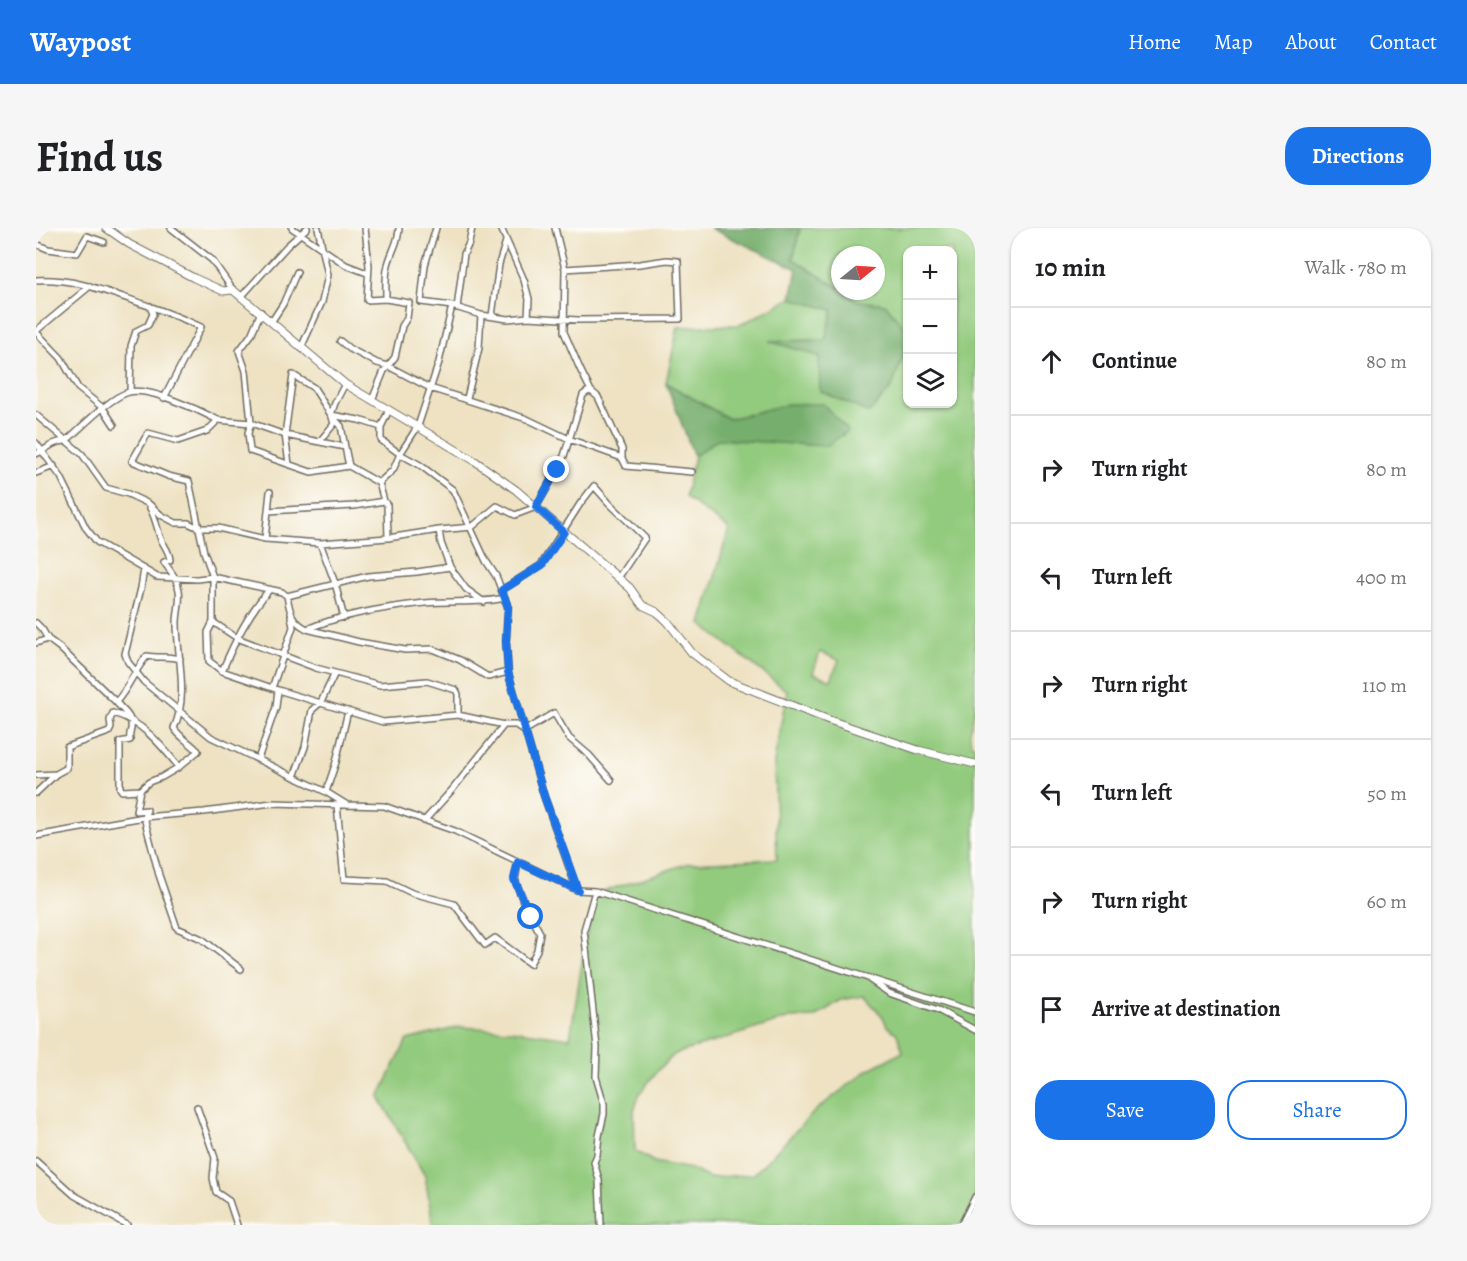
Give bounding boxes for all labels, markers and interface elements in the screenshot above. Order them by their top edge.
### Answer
text: Waypost [30,23,131,61]
text: Home [1128,28,1181,56]
text: Map [1214,28,1252,56]
text: About [1285,28,1337,56]
text: Contact [1370,28,1437,56]
button: Directions [1285,127,1431,185]
text: Find us [36,128,163,185]
north arrow [831,246,885,300]
map controls [903,246,957,408]
button: + [903,246,957,300]
text: 10 min [1035,250,1106,285]
text: Walk · 780 m [1305,254,1407,281]
button: − [903,300,957,354]
icon: ahead [1035,345,1068,378]
text: Continue [1092,346,1177,376]
text: 80 m [1366,348,1407,375]
button: layers [903,354,957,408]
icon: right [1035,453,1068,486]
text: Turn right [1092,454,1188,484]
route end [543,456,569,482]
text: 80 m [1366,456,1407,483]
icon: left [1035,561,1068,594]
text: Turn left [1092,562,1172,592]
text: 400 m [1356,564,1407,591]
icon: right [1035,669,1068,702]
text: Turn right [1092,670,1188,700]
text: 110 m [1362,672,1407,699]
icon: left [1035,777,1068,810]
text: Turn left [1092,778,1172,808]
text: 50 m [1367,780,1407,807]
icon: right [1035,885,1068,918]
text: Turn right [1092,886,1188,916]
text: 60 m [1367,888,1407,915]
route start [517,903,543,929]
icon: arrive [1035,993,1068,1026]
text: Arrive at destination [1092,994,1281,1024]
button: Save [1035,1080,1215,1140]
button: Share [1227,1080,1407,1140]

